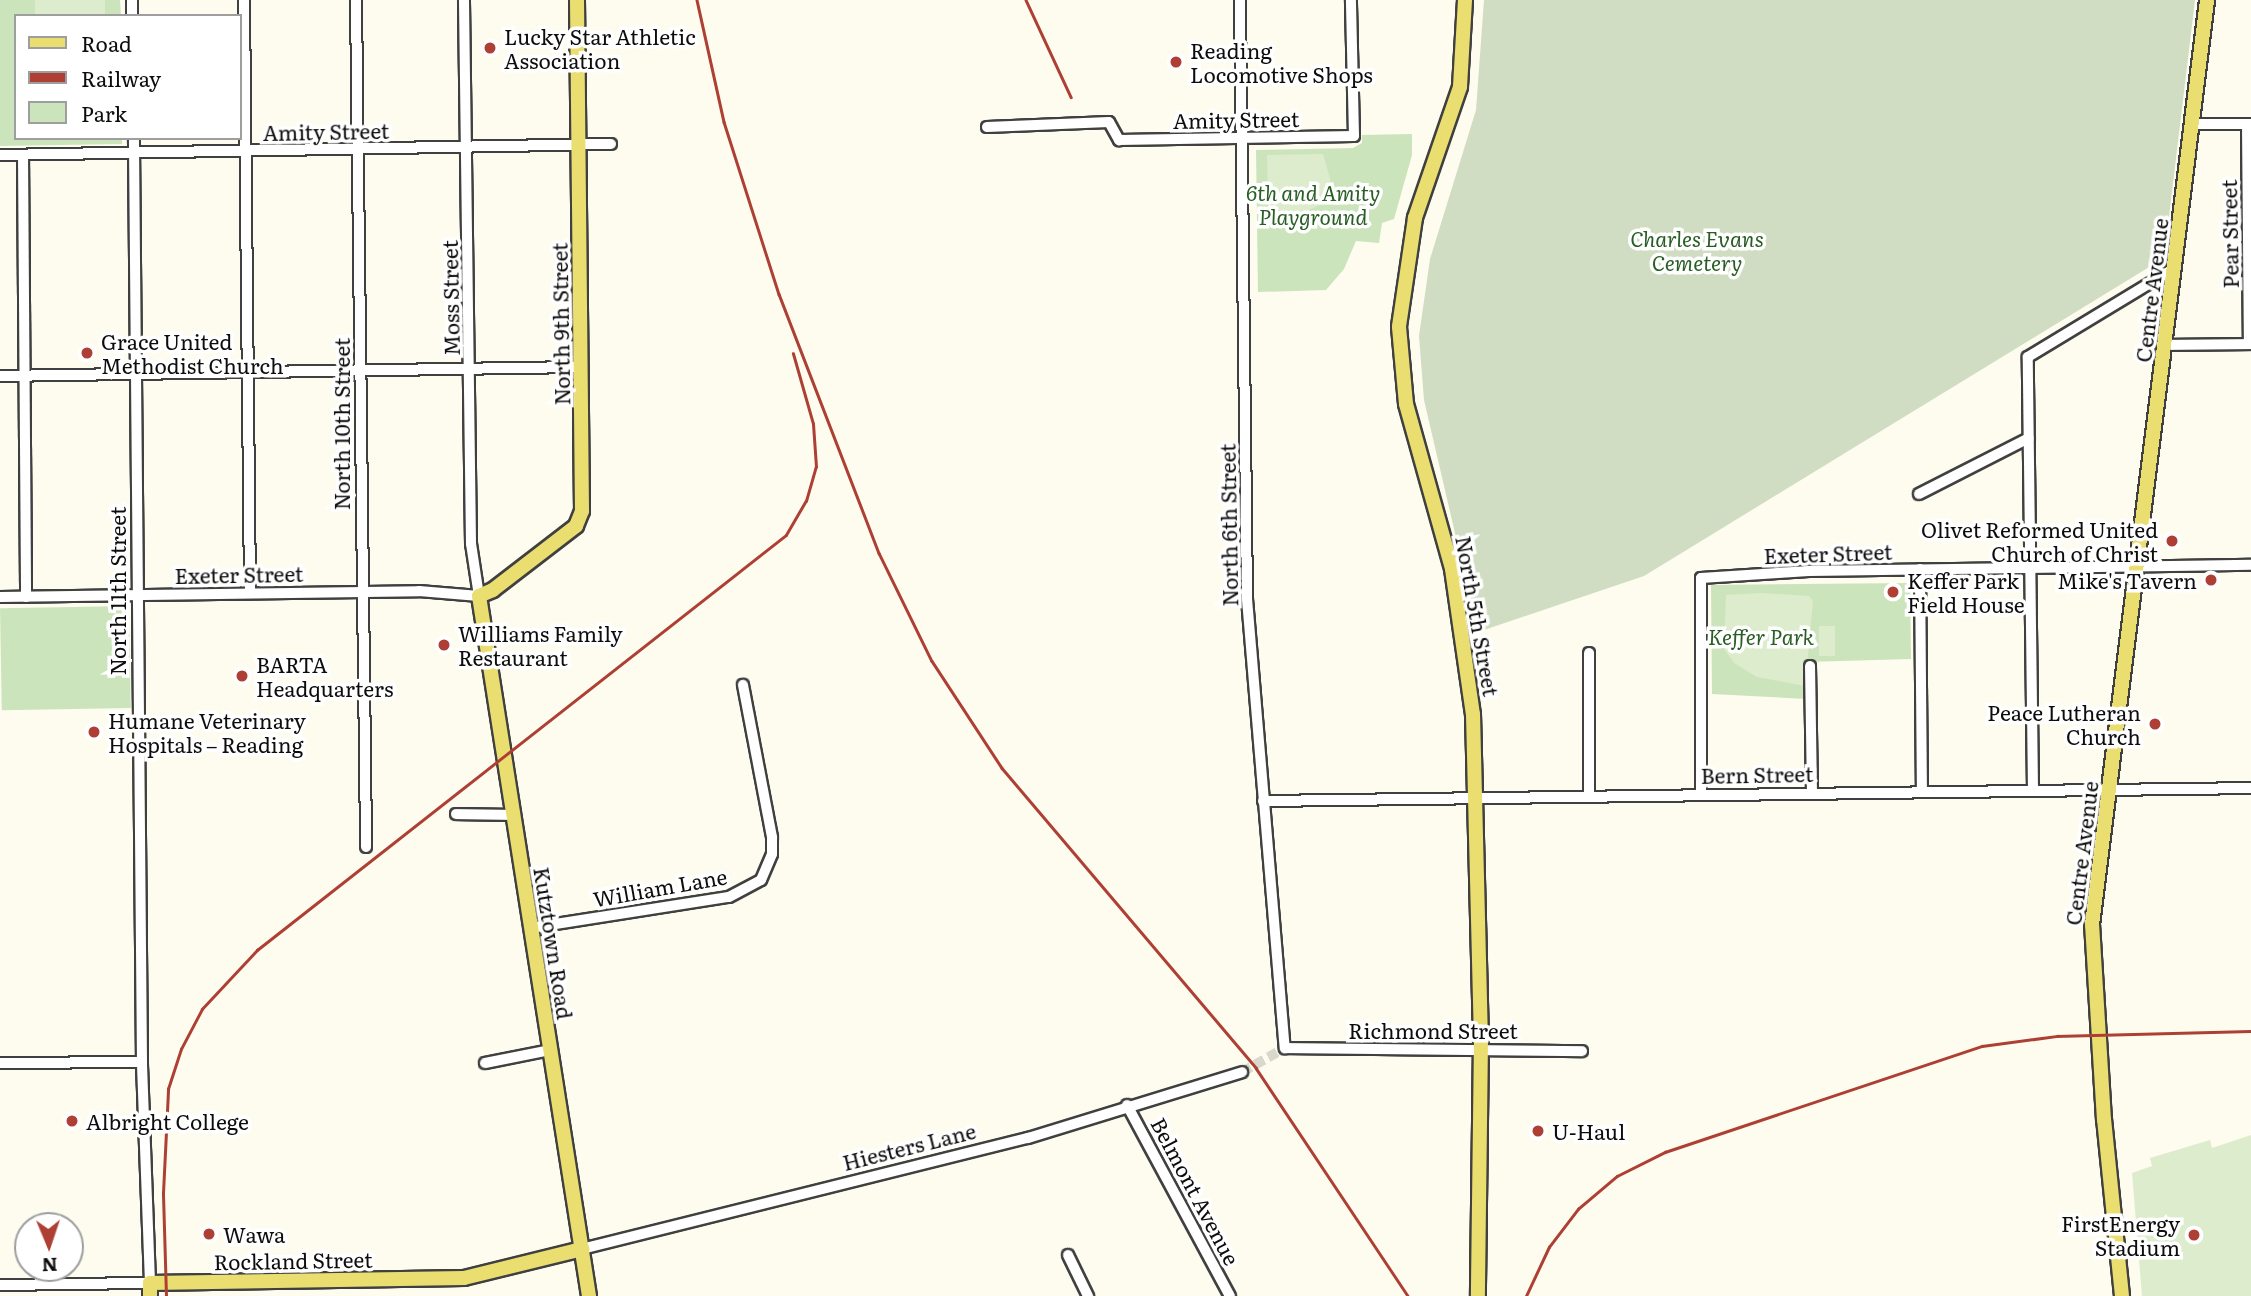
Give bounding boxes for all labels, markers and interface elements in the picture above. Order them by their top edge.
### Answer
legend [14,14,242,140]
place label: Lucky Star Athletic Association [504,23,696,73]
text: Road [81,27,132,58]
place label: Reading Locomotive Shops [1190,37,1373,87]
marker: Lucky Star Athletic Association [482,40,498,56]
marker: Reading Locomotive Shops [1168,54,1184,70]
text: Railway [81,62,161,93]
text: Park [81,97,127,128]
street label: Amity Street [1173,105,1299,133]
street label: Amity Street [263,117,389,145]
park label: 6th and Amity Playground [1246,179,1380,229]
street label: Pear Street [2215,179,2243,289]
street label: Centre Avenue [2130,216,2172,364]
park label: Charles Evans Cemetery [1630,225,1764,275]
street label: Moss Street [436,240,464,356]
street label: North 9th Street [546,242,574,406]
place label: Grace United Methodist Church [101,328,284,378]
street label: North 10th Street [328,338,354,510]
marker: Grace United Methodist Church [79,345,95,361]
street label: North 6th Street [1214,443,1242,607]
street label: North 11th Street [104,507,130,675]
place label: Olivet Reformed United Church of Christ [1921,516,2158,566]
marker: Olivet Reformed United Church of Christ [2164,533,2180,549]
street label: North 5th Street [1451,534,1505,698]
street label: Exeter Street [1763,538,1893,568]
street label: Exeter Street [174,560,304,588]
place label: Keffer Park Field House [1907,567,2025,617]
place label: Mike's Tavern [2057,567,2197,593]
marker: Mike's Tavern [2203,572,2219,588]
marker: Keffer Park Field House [1885,584,1901,600]
place label: Williams Family Restaurant [458,620,623,670]
park label: Keffer Park [1708,623,1814,649]
marker: Williams Family Restaurant [436,637,452,653]
place label: BARTA Headquarters [256,651,393,701]
marker: BARTA Headquarters [234,668,250,684]
place label: Peace Lutheran Church [1987,699,2141,749]
place label: Humane Veterinary Hospitals – Reading [108,707,306,757]
marker: Peace Lutheran Church [2147,716,2163,732]
marker: Humane Veterinary Hospitals – Reading [86,724,102,740]
street label: Bern Street [1700,760,1814,788]
street label: Centre Avenue [2060,779,2102,927]
street label: William Lane [591,863,729,911]
street label: Kutztown Road [530,865,578,1021]
street label: Richmond Street [1348,1017,1518,1043]
place label: Albright College [86,1108,249,1134]
marker: Albright College [64,1113,80,1129]
street label: Belmont Avenue [1147,1113,1245,1269]
street label: Hiesters Lane [840,1117,978,1175]
place label: U-Haul [1552,1118,1625,1144]
marker: U-Haul [1530,1123,1546,1139]
place label: FirstEnergy Stadium [2061,1210,2180,1260]
north arrow [14,1212,84,1282]
place label: Wawa [223,1221,285,1247]
marker: Wawa [201,1226,217,1242]
marker: FirstEnergy Stadium [2186,1227,2202,1243]
street label: Rockland Street [213,1246,373,1274]
text: N [41,1252,58,1280]

